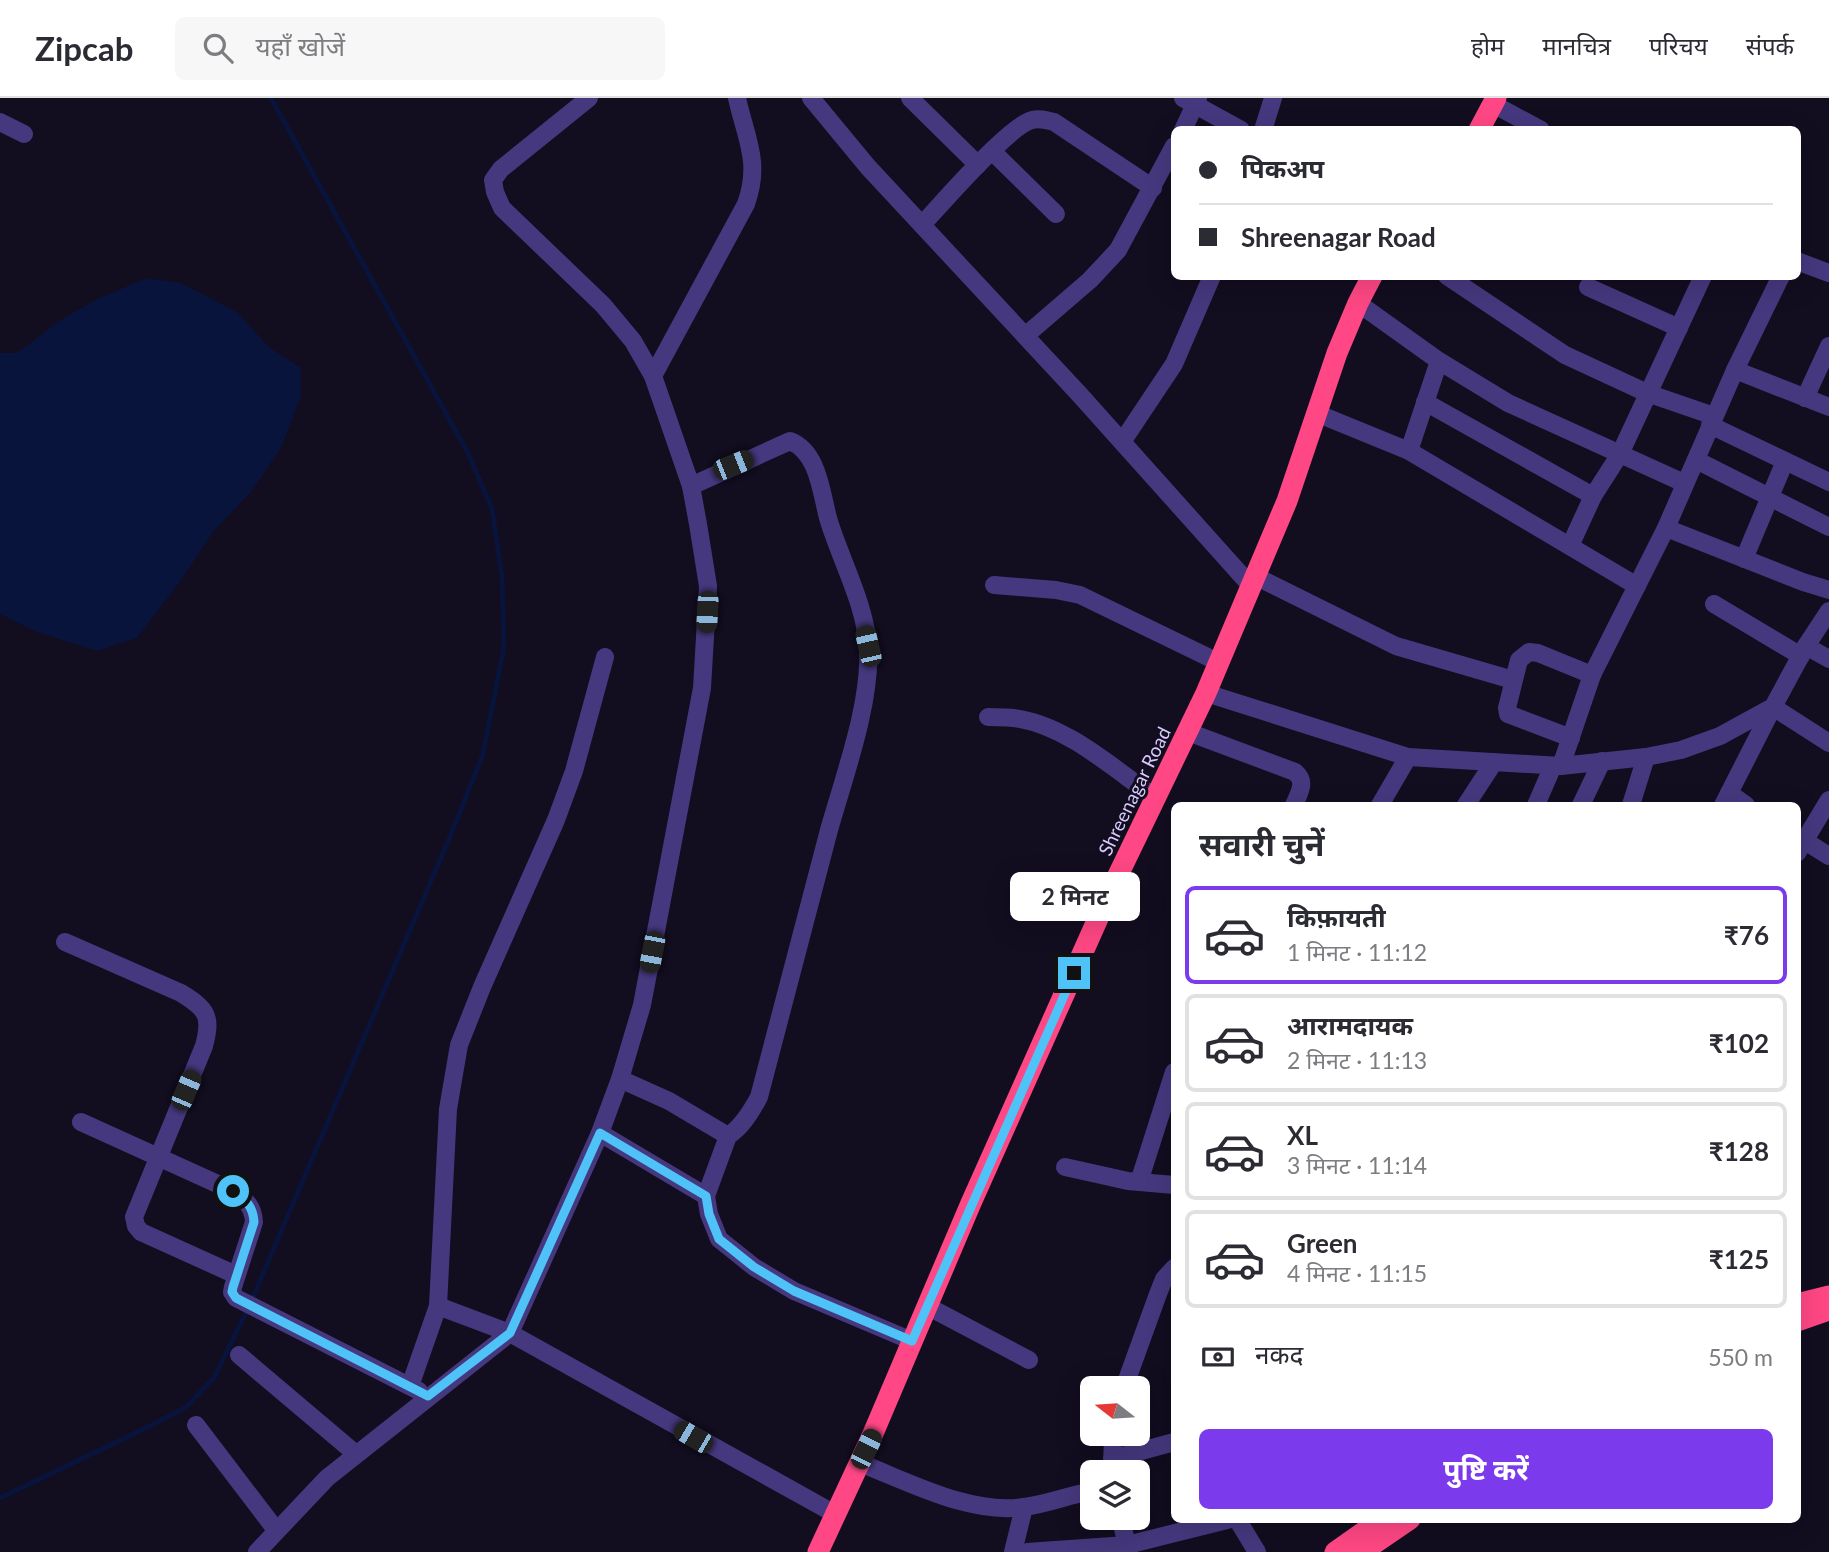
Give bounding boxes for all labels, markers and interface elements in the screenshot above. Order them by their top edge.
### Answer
search box [175,17,665,80]
text: Zipcab [35,28,133,68]
icon: search [199,29,237,67]
text: यहाँ खोजें [255,30,345,62]
text: होम [1471,31,1504,60]
text: मानचित्र [1542,31,1611,60]
text: परिचय [1649,31,1708,60]
text: संपर्क [1746,31,1794,60]
text: पिकअप [1241,152,1324,184]
text: Shreenagar Road [1241,221,1436,253]
car [710,447,757,483]
car [696,590,719,634]
car [854,623,883,669]
street label: Shreenagar Road [1093,723,1175,859]
text: सवारी चुनें [1199,824,1325,863]
callout: 2 मिनट [1009,872,1139,920]
text: 2 मिनट [1041,882,1109,910]
text: किफ़ायती [1287,901,1386,933]
icon: car [1203,904,1266,967]
text: ₹76 [1724,919,1769,951]
car [638,929,667,975]
text: 1 मिनट · 11:12 [1287,938,1427,966]
route end [1058,957,1090,989]
text: आरामदायक [1287,1009,1413,1041]
icon: car [1203,1012,1266,1075]
text: ₹102 [1709,1027,1769,1059]
text: 2 मिनट · 11:13 [1287,1046,1427,1074]
car [169,1067,204,1113]
text: XL [1287,1119,1318,1151]
icon: car [1203,1120,1266,1183]
text: ₹128 [1709,1135,1769,1167]
text: 3 मिनट · 11:14 [1287,1151,1427,1179]
route start [217,1175,249,1207]
text: Green [1287,1227,1357,1259]
icon: car [1203,1228,1266,1291]
text: ₹125 [1709,1243,1769,1275]
text: 4 मिनट · 11:15 [1287,1259,1427,1287]
icon: cash [1199,1338,1237,1376]
text: नकद [1255,1338,1303,1370]
text: 550 m [1708,1343,1773,1371]
north arrow [1080,1376,1150,1446]
map controls [1080,1376,1150,1530]
car [670,1417,717,1457]
car [848,1426,885,1472]
button: पुष्टि करें [1199,1429,1773,1509]
button: layers [1080,1460,1150,1530]

